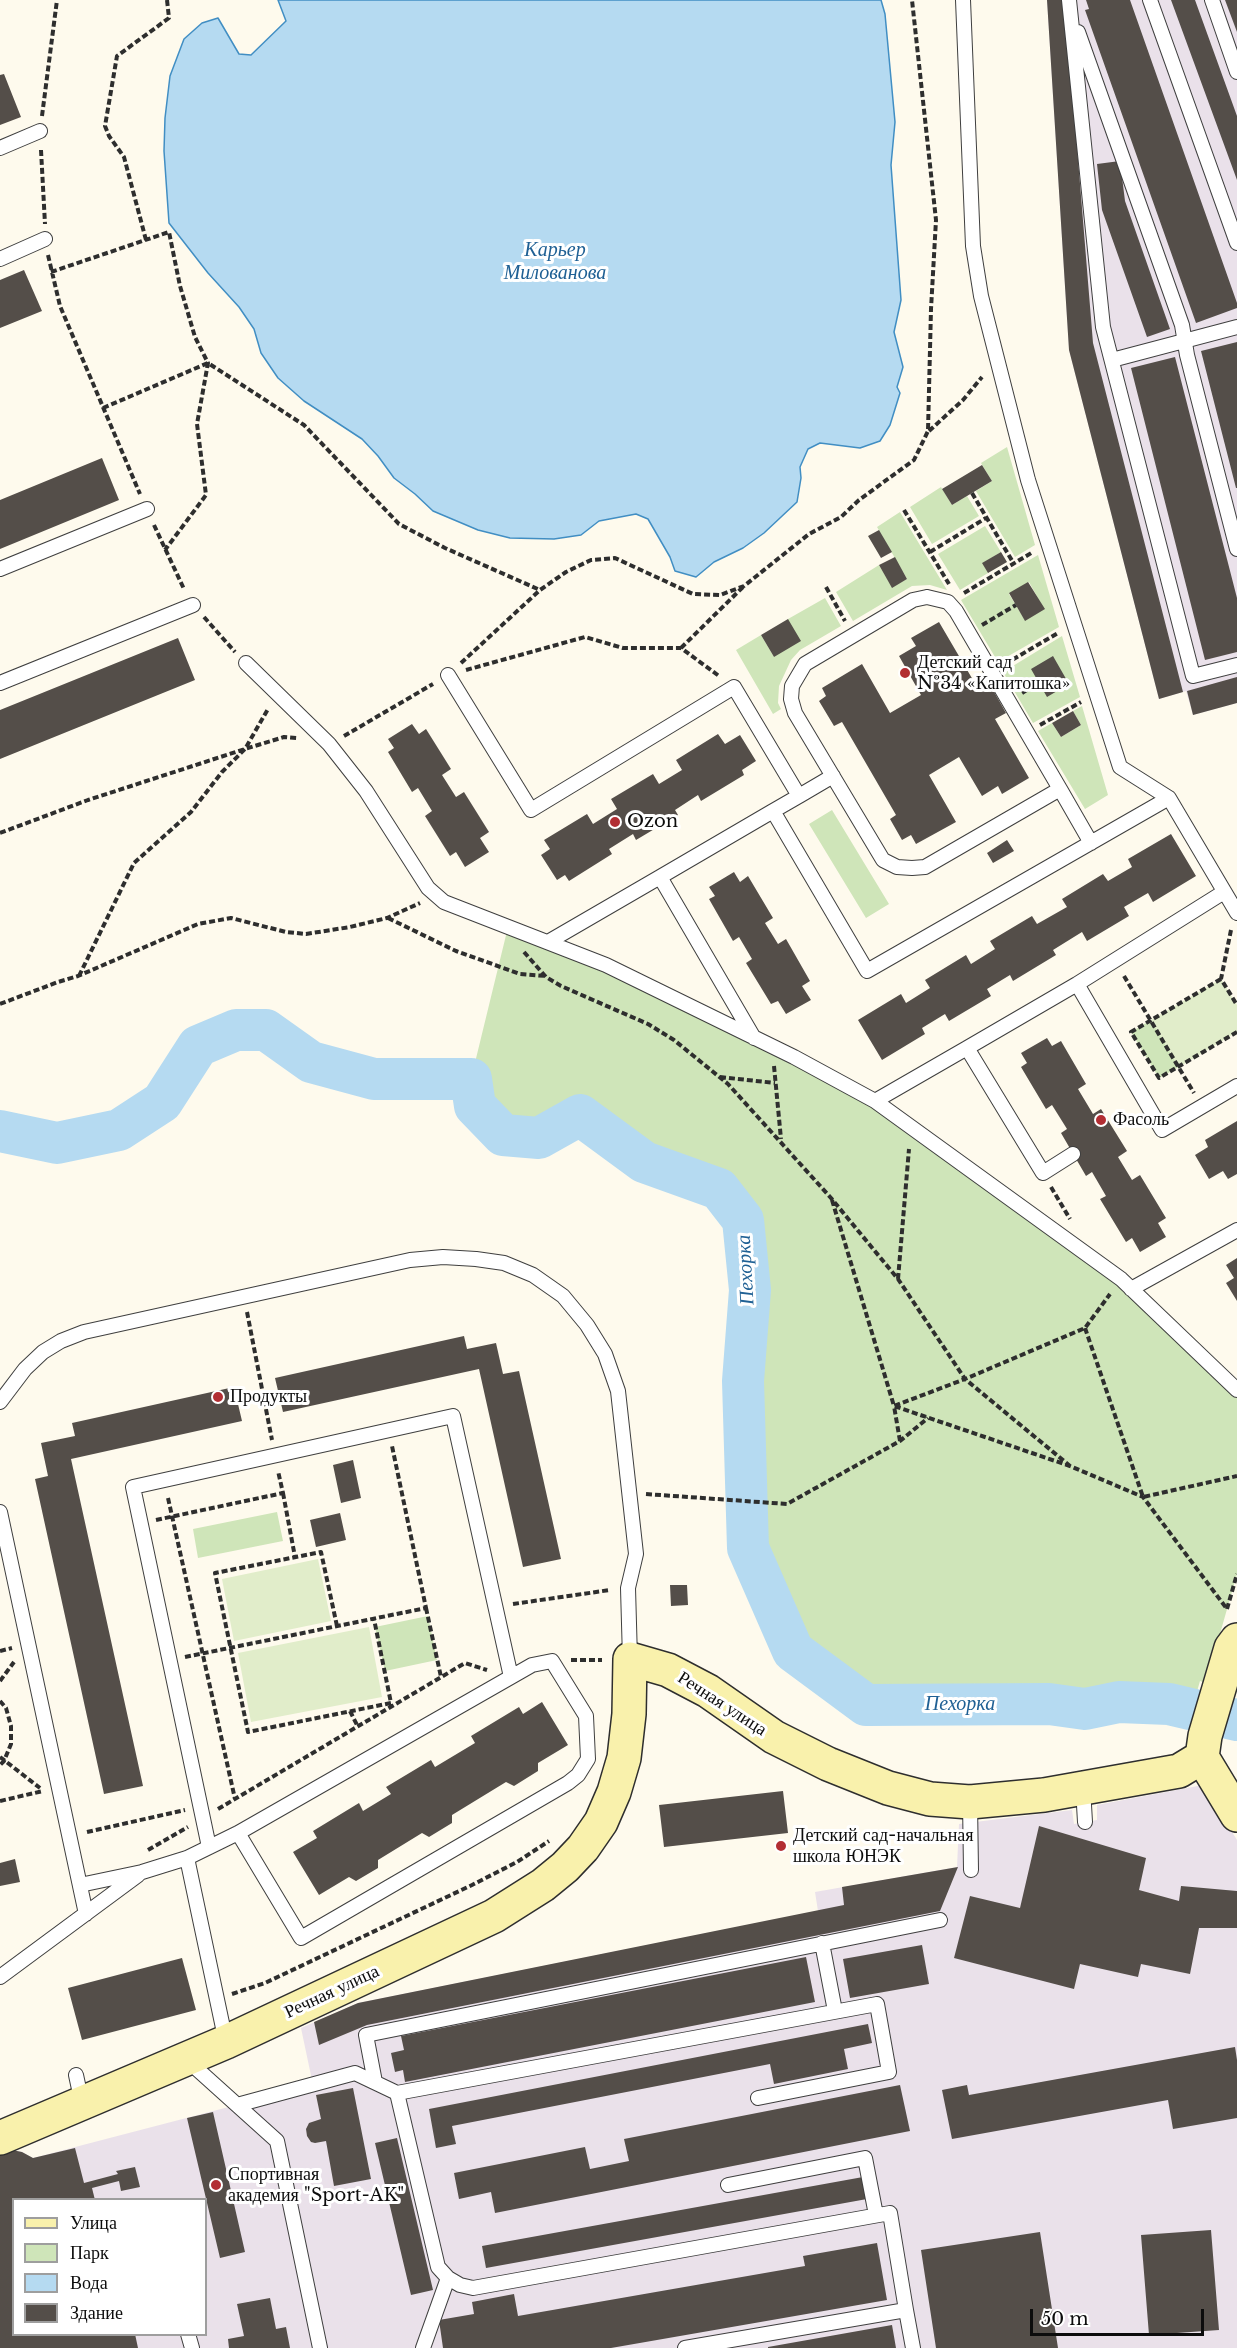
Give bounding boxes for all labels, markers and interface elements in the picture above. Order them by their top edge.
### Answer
water label: Карьер Милованова [504,238,606,285]
place label: Детский сад №34 «Капитошка» [917,652,1070,694]
marker: Детский сад №34 «Капитошка» [898,666,912,680]
place label: Ozon [627,811,678,833]
marker: Ozon [608,815,622,829]
place label: Фасоль [1113,1109,1169,1131]
marker: Фасоль [1094,1113,1108,1127]
water label: Пехорка [732,1234,760,1306]
place label: Продукты [230,1386,307,1408]
marker: Продукты [211,1390,225,1404]
street label: Речная улица [673,1667,771,1741]
water label: Пехорка [925,1692,995,1716]
place label: Детский сад-начальная школа ЮНЭК [793,1825,974,1868]
marker: Детский сад-начальная школа ЮНЭК [774,1839,788,1853]
street label: Речная улица [281,1961,383,2023]
place label: Спортивная академия "Sport-AK" [228,2164,404,2206]
marker: Спортивная академия "Sport-AK" [209,2178,223,2192]
legend [12,2198,207,2336]
text: Улица [70,2212,117,2234]
text: Парк [70,2242,109,2264]
text: Вода [70,2272,108,2294]
scale bar [1033,2297,1207,2335]
text: Здание [70,2302,123,2324]
text: 50 m [1041,2308,1089,2330]

